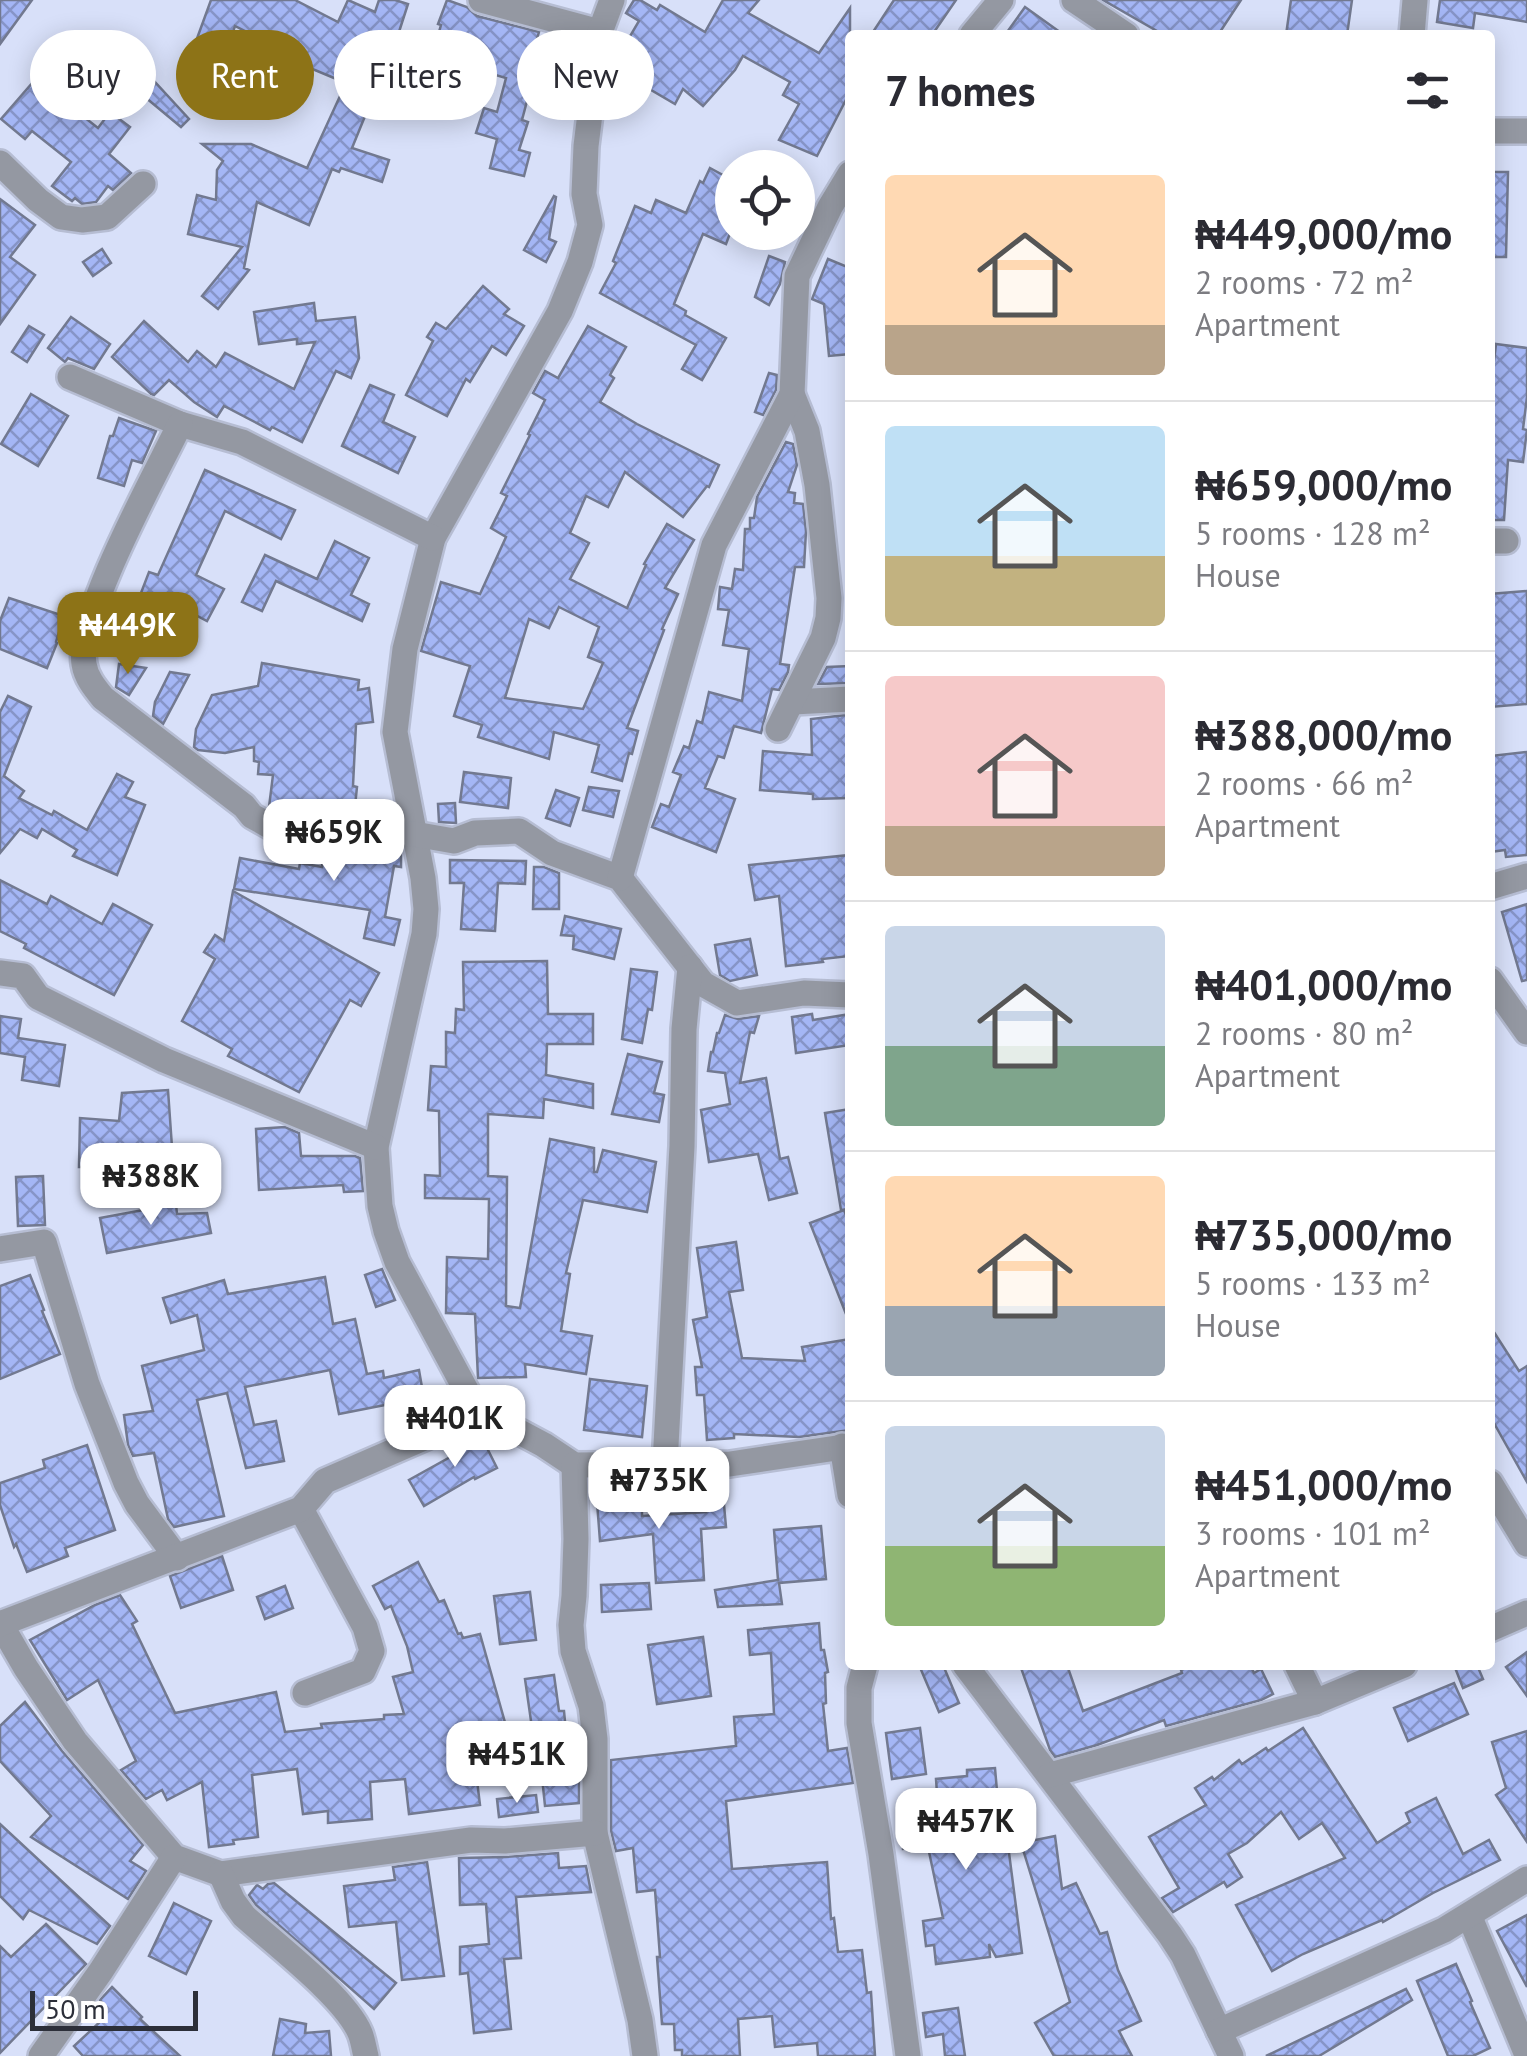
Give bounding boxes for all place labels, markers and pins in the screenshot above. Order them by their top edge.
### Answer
pin: ₦449K [58,592,198,677]
pin: ₦659K [264,799,404,884]
pin: ₦388K [81,1143,221,1228]
pin: ₦401K [385,1385,525,1470]
pin: ₦735K [589,1447,729,1532]
pin: ₦451K [447,1721,587,1806]
pin: ₦457K [896,1788,1036,1873]

